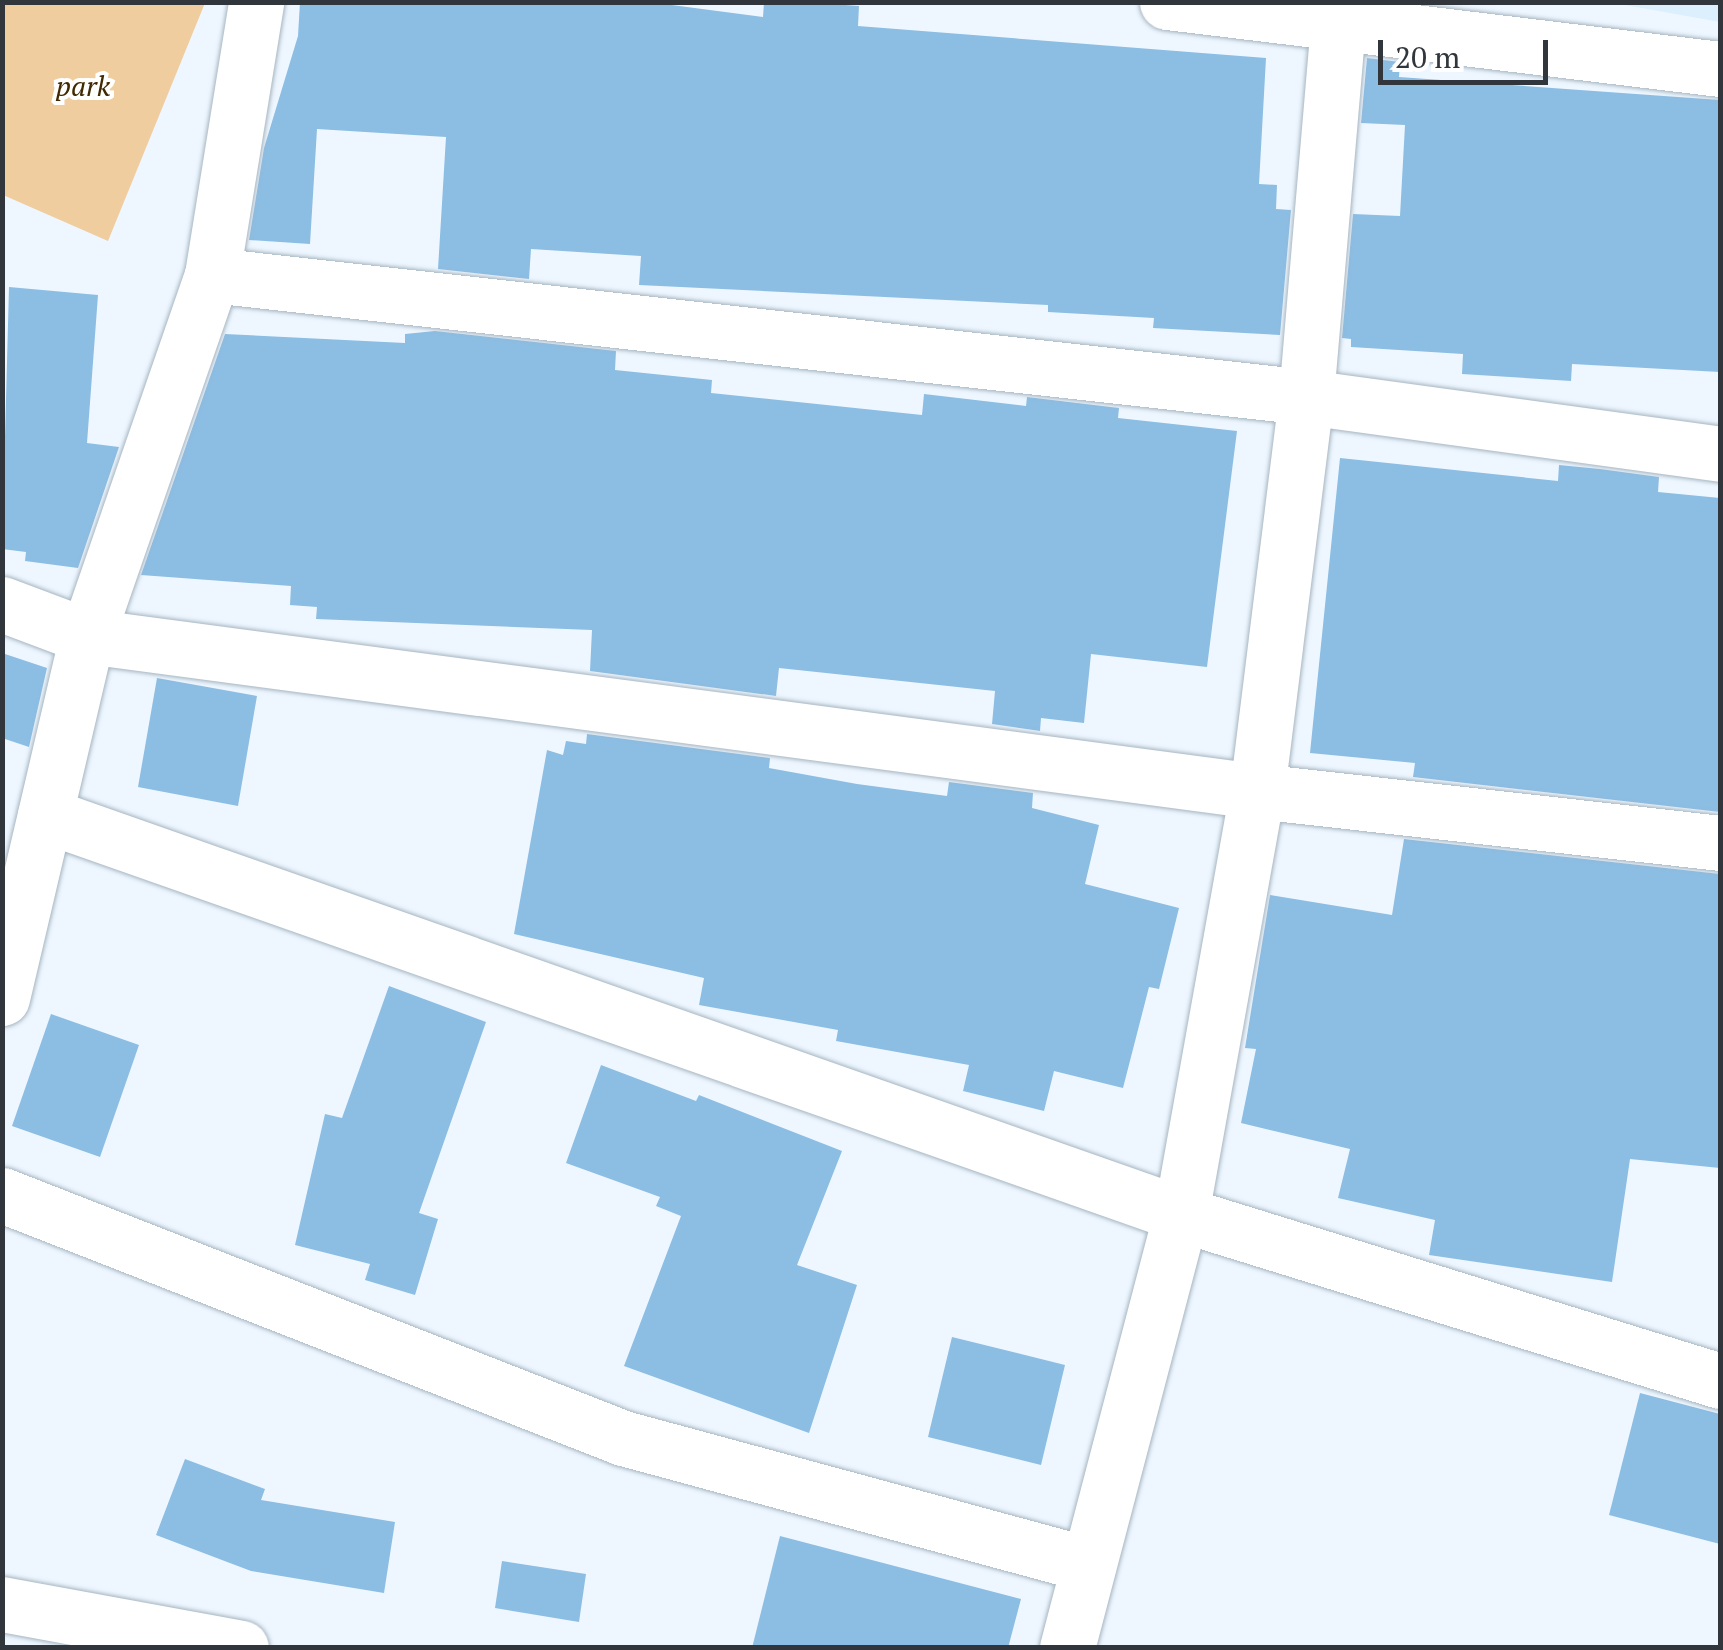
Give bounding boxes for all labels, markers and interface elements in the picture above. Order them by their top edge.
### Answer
scale bar [1383,20,1553,82]
text: 20 m [1395,37,1460,77]
park label: park [56,69,110,103]

